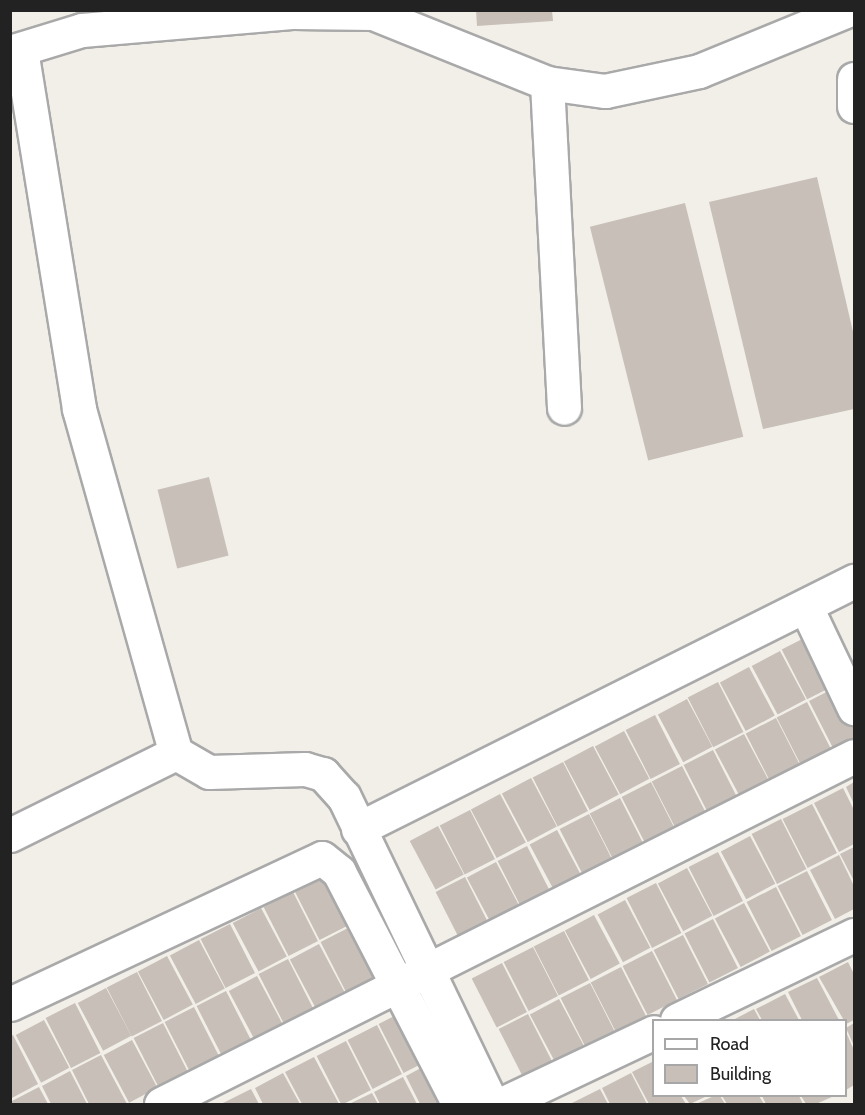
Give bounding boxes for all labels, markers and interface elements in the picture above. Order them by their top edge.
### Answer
legend [652,1019,847,1097]
text: Road [710,1033,749,1055]
text: Building [710,1063,771,1085]

